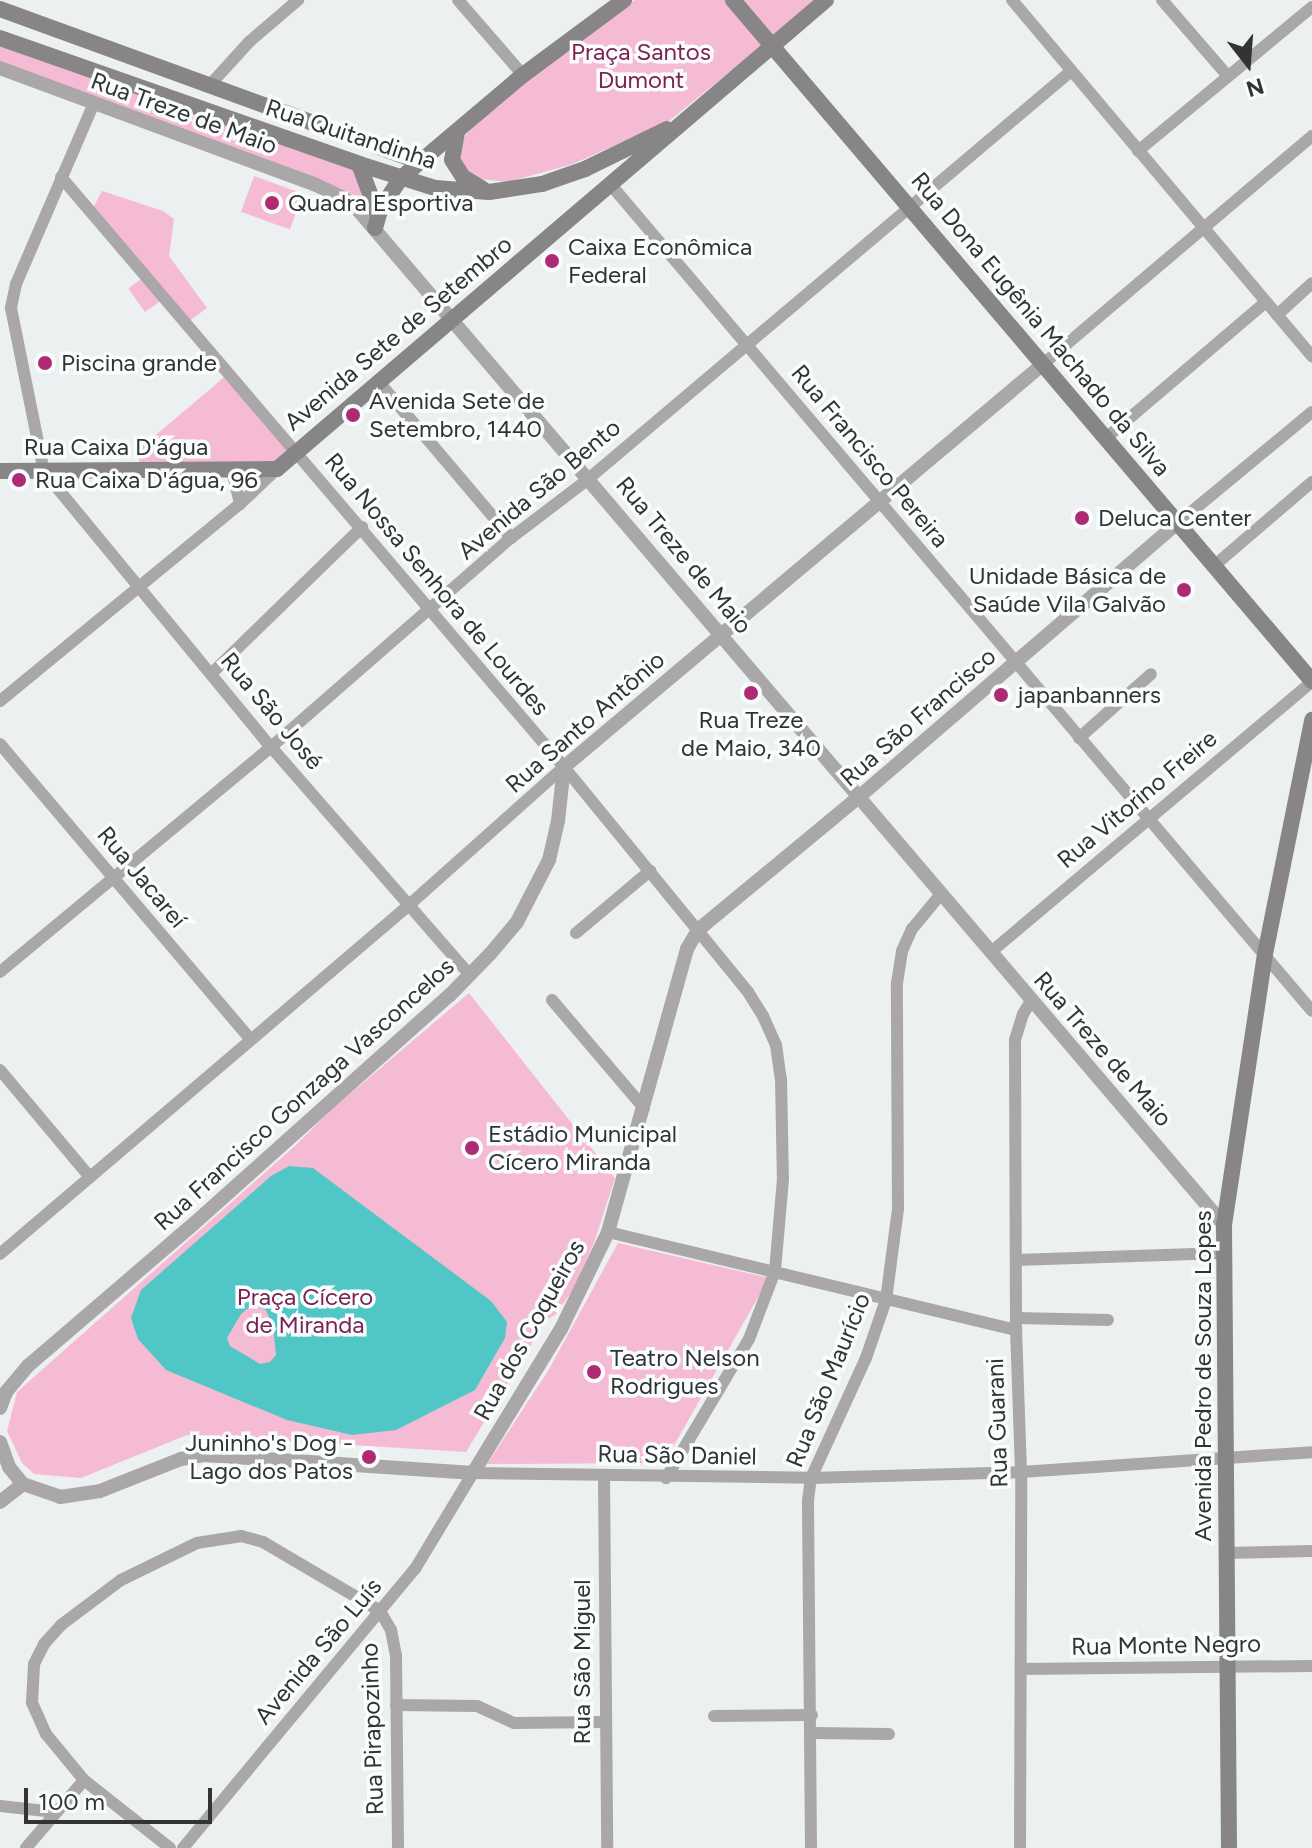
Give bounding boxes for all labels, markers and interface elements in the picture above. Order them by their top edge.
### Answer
north arrow [1208,24,1288,104]
park label: Praça Santos Dumont [571,38,711,94]
street label: Rua Treze de Maio [87,66,281,160]
text: N [1243,72,1267,103]
street label: Rua Quitandinha [262,93,440,175]
street label: Rua Dona Eugênia Machado da Silva [905,166,1177,482]
place label: Quadra Esportiva [288,189,473,217]
marker: Quadra Esportiva [263,194,281,212]
street label: Avenida Sete de Setembro [278,229,518,437]
place label: Caixa Econômica Federal [568,233,752,289]
marker: Caixa Econômica Federal [543,252,561,270]
place label: Piscina grande [61,349,217,377]
marker: Piscina grande [36,354,54,372]
street label: Rua Francisco Pereira [785,359,955,553]
place label: Avenida Sete de Setembro, 1440 [369,387,545,443]
marker: Avenida Sete de Setembro, 1440 [344,406,362,424]
street label: Avenida São Bento [452,413,626,565]
street label: Rua Caixa D'água [24,433,208,461]
street label: Rua Nossa Senhora de Lourdes [319,447,555,721]
place label: Rua Caixa D'água, 96 [35,466,258,494]
marker: Rua Caixa D'água, 96 [10,471,28,489]
street label: Rua Treze de Maio [610,471,758,639]
place label: Deluca Center [1098,504,1251,532]
marker: Deluca Center [1073,509,1091,527]
place label: Unidade Básica de Saúde Vila Galvão [969,562,1166,618]
marker: Unidade Básica de Saúde Vila Galvão [1173,579,1195,601]
street label: Rua São Francisco [834,642,1002,792]
street label: Rua Santo Antônio [500,645,670,799]
street label: Rua São José [215,647,329,775]
place label: japanbanners [1017,681,1161,709]
marker: Rua Treze de Maio, 340 [742,684,760,702]
marker: japanbanners [992,686,1010,704]
place label: Rua Treze de Maio, 340 [681,706,821,762]
street label: Rua Vitorino Freire [1051,724,1223,874]
street label: Rua Jacareí [91,821,193,933]
street label: Rua Francisco Gonzaga Vasconcelos [148,952,460,1236]
street label: Rua Treze de Maio [1028,966,1178,1132]
place label: Estádio Municipal Cícero Miranda [488,1120,677,1176]
marker: Estádio Municipal Cícero Miranda [463,1139,481,1157]
street label: Avenida Pedro de Souza Lopes [1189,1210,1217,1542]
street label: Rua dos Coqueiros [467,1235,591,1425]
park label: Praça Cícero de Miranda [237,1283,373,1339]
street label: Rua São Maurício [780,1289,876,1471]
place label: Teatro Nelson Rodrigues [610,1344,760,1400]
street label: Rua Guarani [980,1358,1014,1488]
marker: Teatro Nelson Rodrigues [585,1363,603,1381]
place label: Juninho's Dog - Lago dos Patos [185,1429,353,1485]
street label: Rua São Daniel [597,1439,757,1471]
marker: Juninho's Dog - Lago dos Patos [360,1448,378,1466]
street label: Avenida São Luís [249,1572,387,1730]
street label: Rua São Miguel [568,1579,596,1745]
street label: Rua Monte Negro [1071,1629,1261,1661]
street label: Rua Pirapozinho [355,1642,389,1816]
scale bar [28,1772,216,1822]
text: 100 m [38,1787,105,1816]

